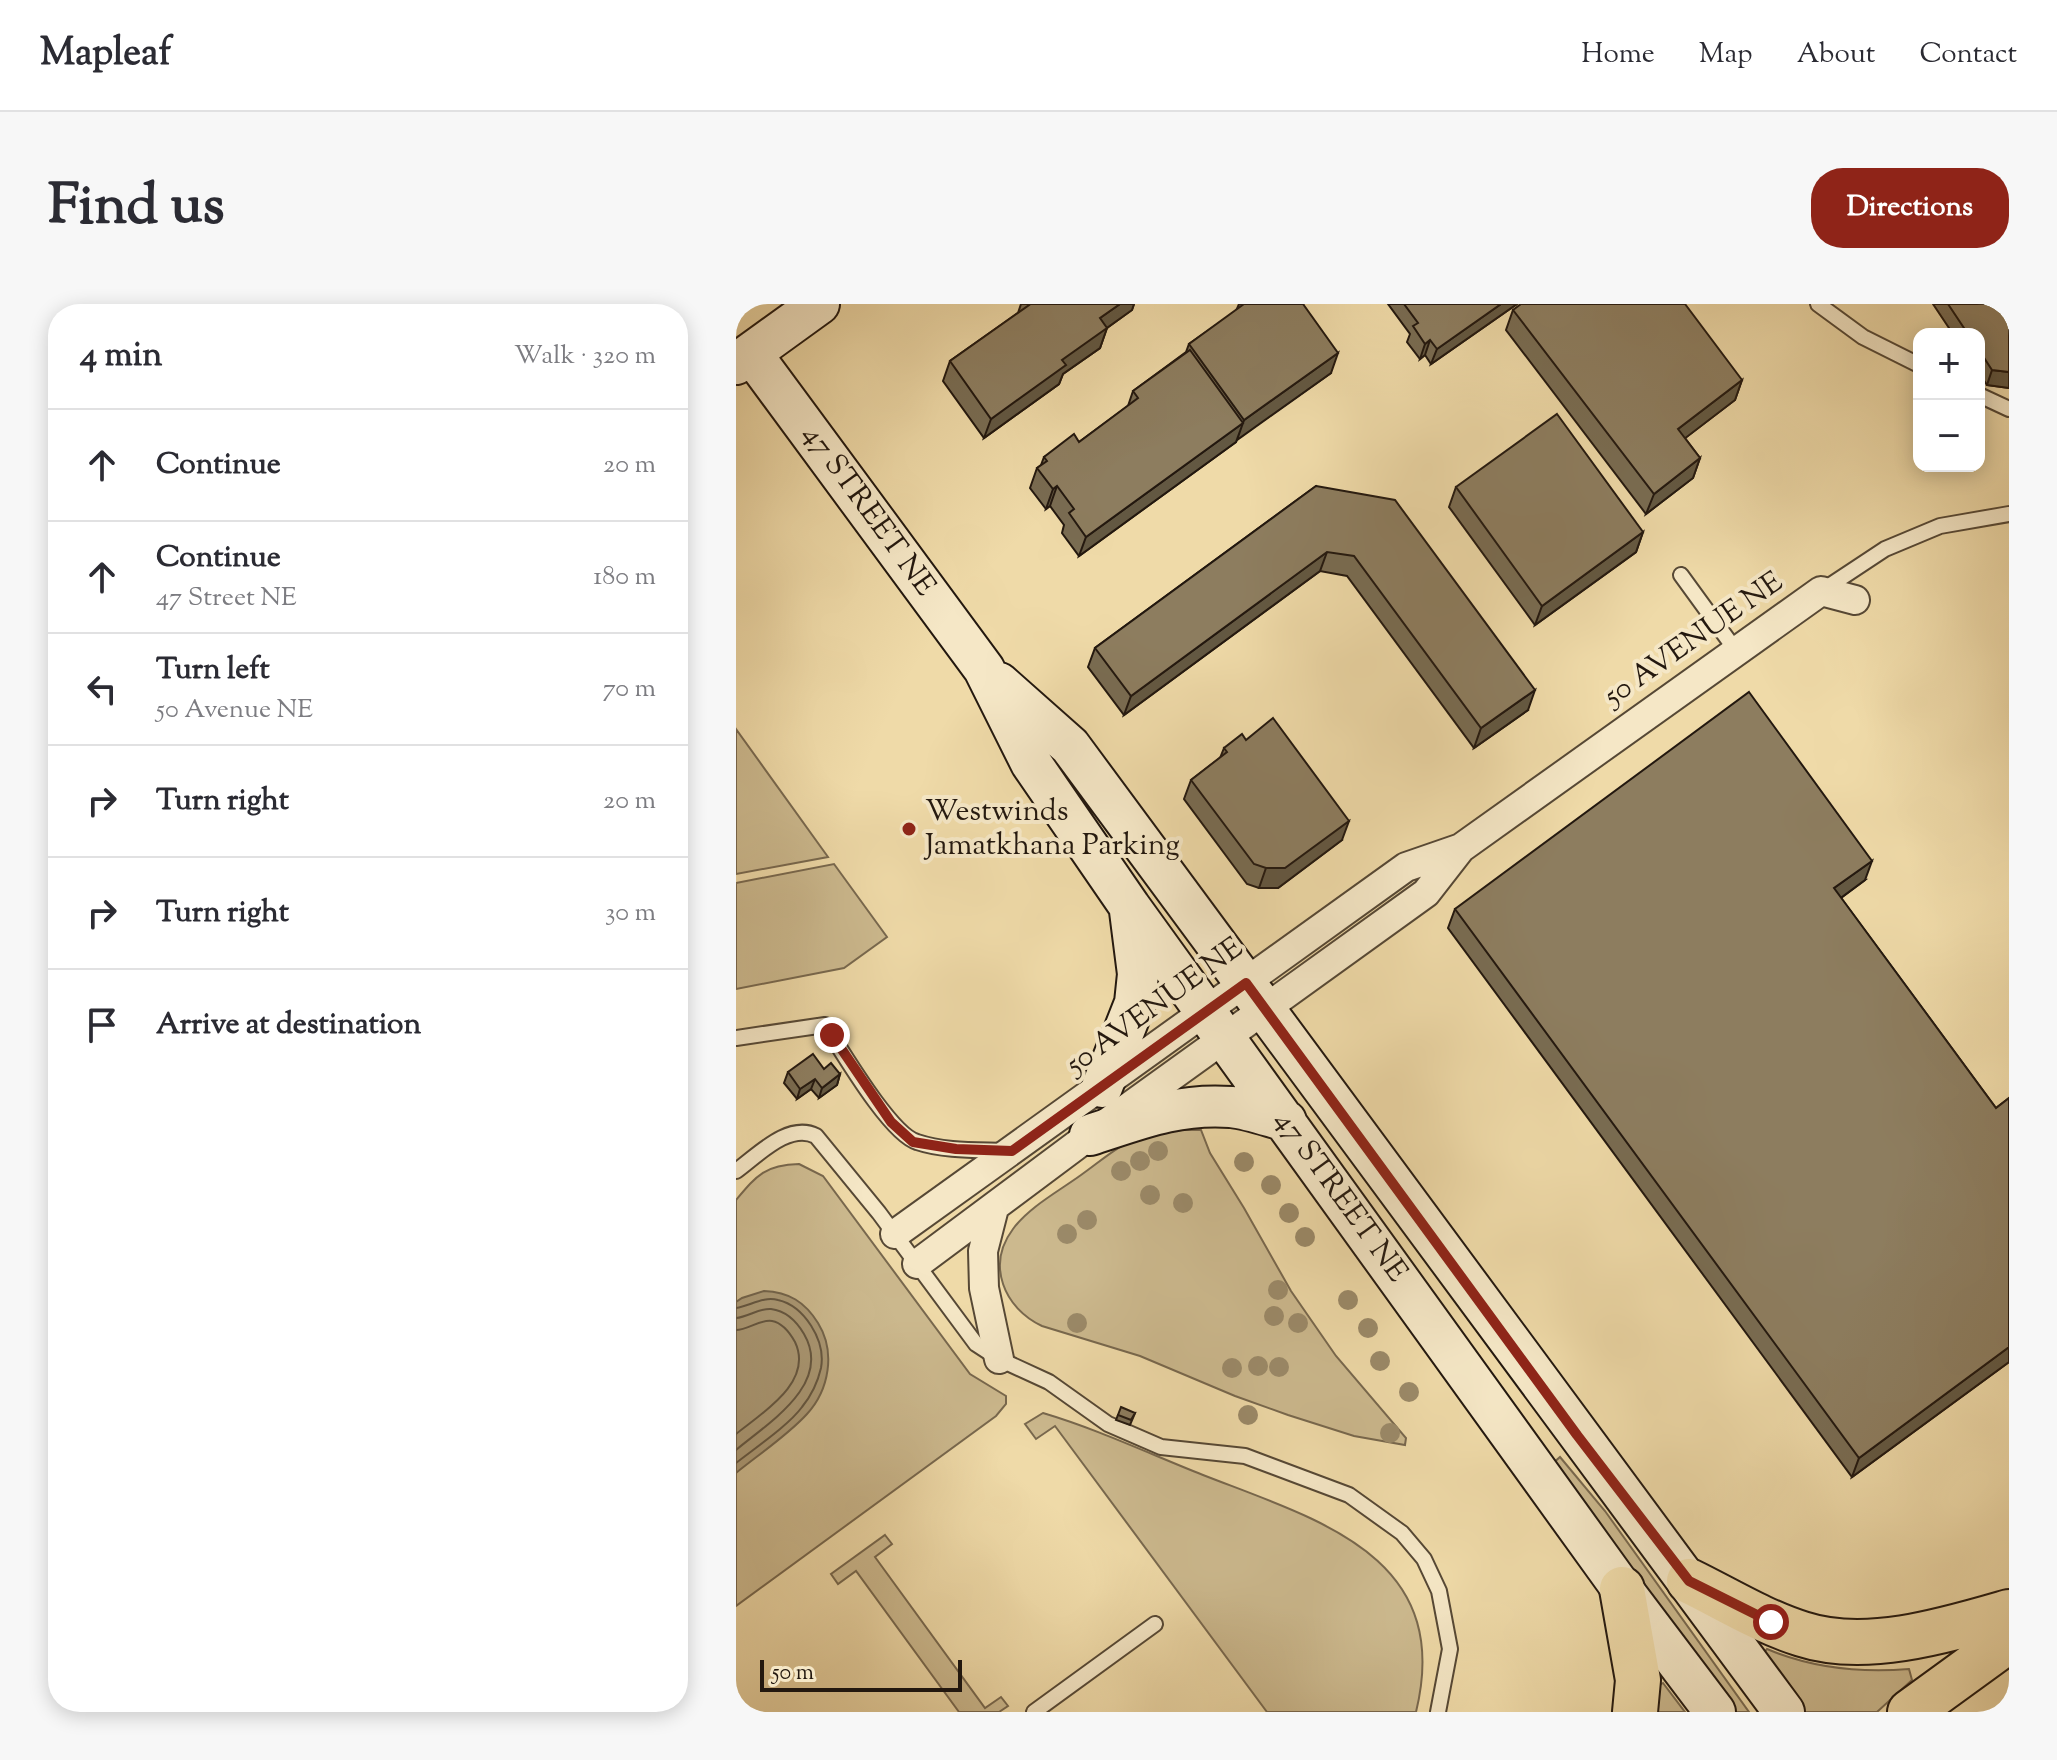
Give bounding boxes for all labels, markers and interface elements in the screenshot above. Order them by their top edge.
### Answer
text: Mapleaf [40,28,172,82]
text: Home [1581,35,1655,75]
text: Map [1699,35,1753,75]
text: About [1797,35,1875,75]
text: Contact [1919,35,2017,75]
text: Find us [48,168,224,249]
button: Directions [1811,168,2009,248]
map controls [1913,328,1985,472]
button: + [1913,328,1985,400]
text: 4 min [80,332,162,381]
text: Walk · 320 m [514,338,656,375]
button: − [1913,400,1985,472]
street label: 47 STREET NE [791,416,945,606]
icon: ahead [80,443,124,487]
text: Continue [156,444,281,487]
text: 20 m [603,447,656,484]
text: Continue [156,537,281,580]
icon: ahead [80,555,124,599]
text: 180 m [593,559,656,596]
street label: 50 AVENUE NE [1594,562,1792,719]
text: 47 Street NE [156,580,297,617]
text: Turn left [156,649,270,692]
icon: left [80,667,124,711]
text: 70 m [603,671,656,708]
text: 50 Avenue NE [156,692,313,729]
icon: right [80,779,124,823]
text: Turn right [156,780,289,823]
text: 20 m [603,783,656,820]
place label: Westwinds Jamatkhana Parking [923,791,1180,868]
marker: Westwinds Jamatkhana Parking [900,820,918,838]
icon: right [80,891,124,935]
text: Turn right [156,892,289,935]
text: 30 m [605,895,656,932]
street label: 50 AVENUE NE [1056,928,1253,1087]
icon: arrive [80,1003,124,1047]
text: Arrive at destination [156,1004,421,1047]
route end [814,1017,850,1053]
street label: 47 STREET NE [1263,1102,1417,1292]
route start [1753,1604,1789,1640]
scale bar [760,1656,962,1692]
text: 50 m [772,1658,814,1690]

